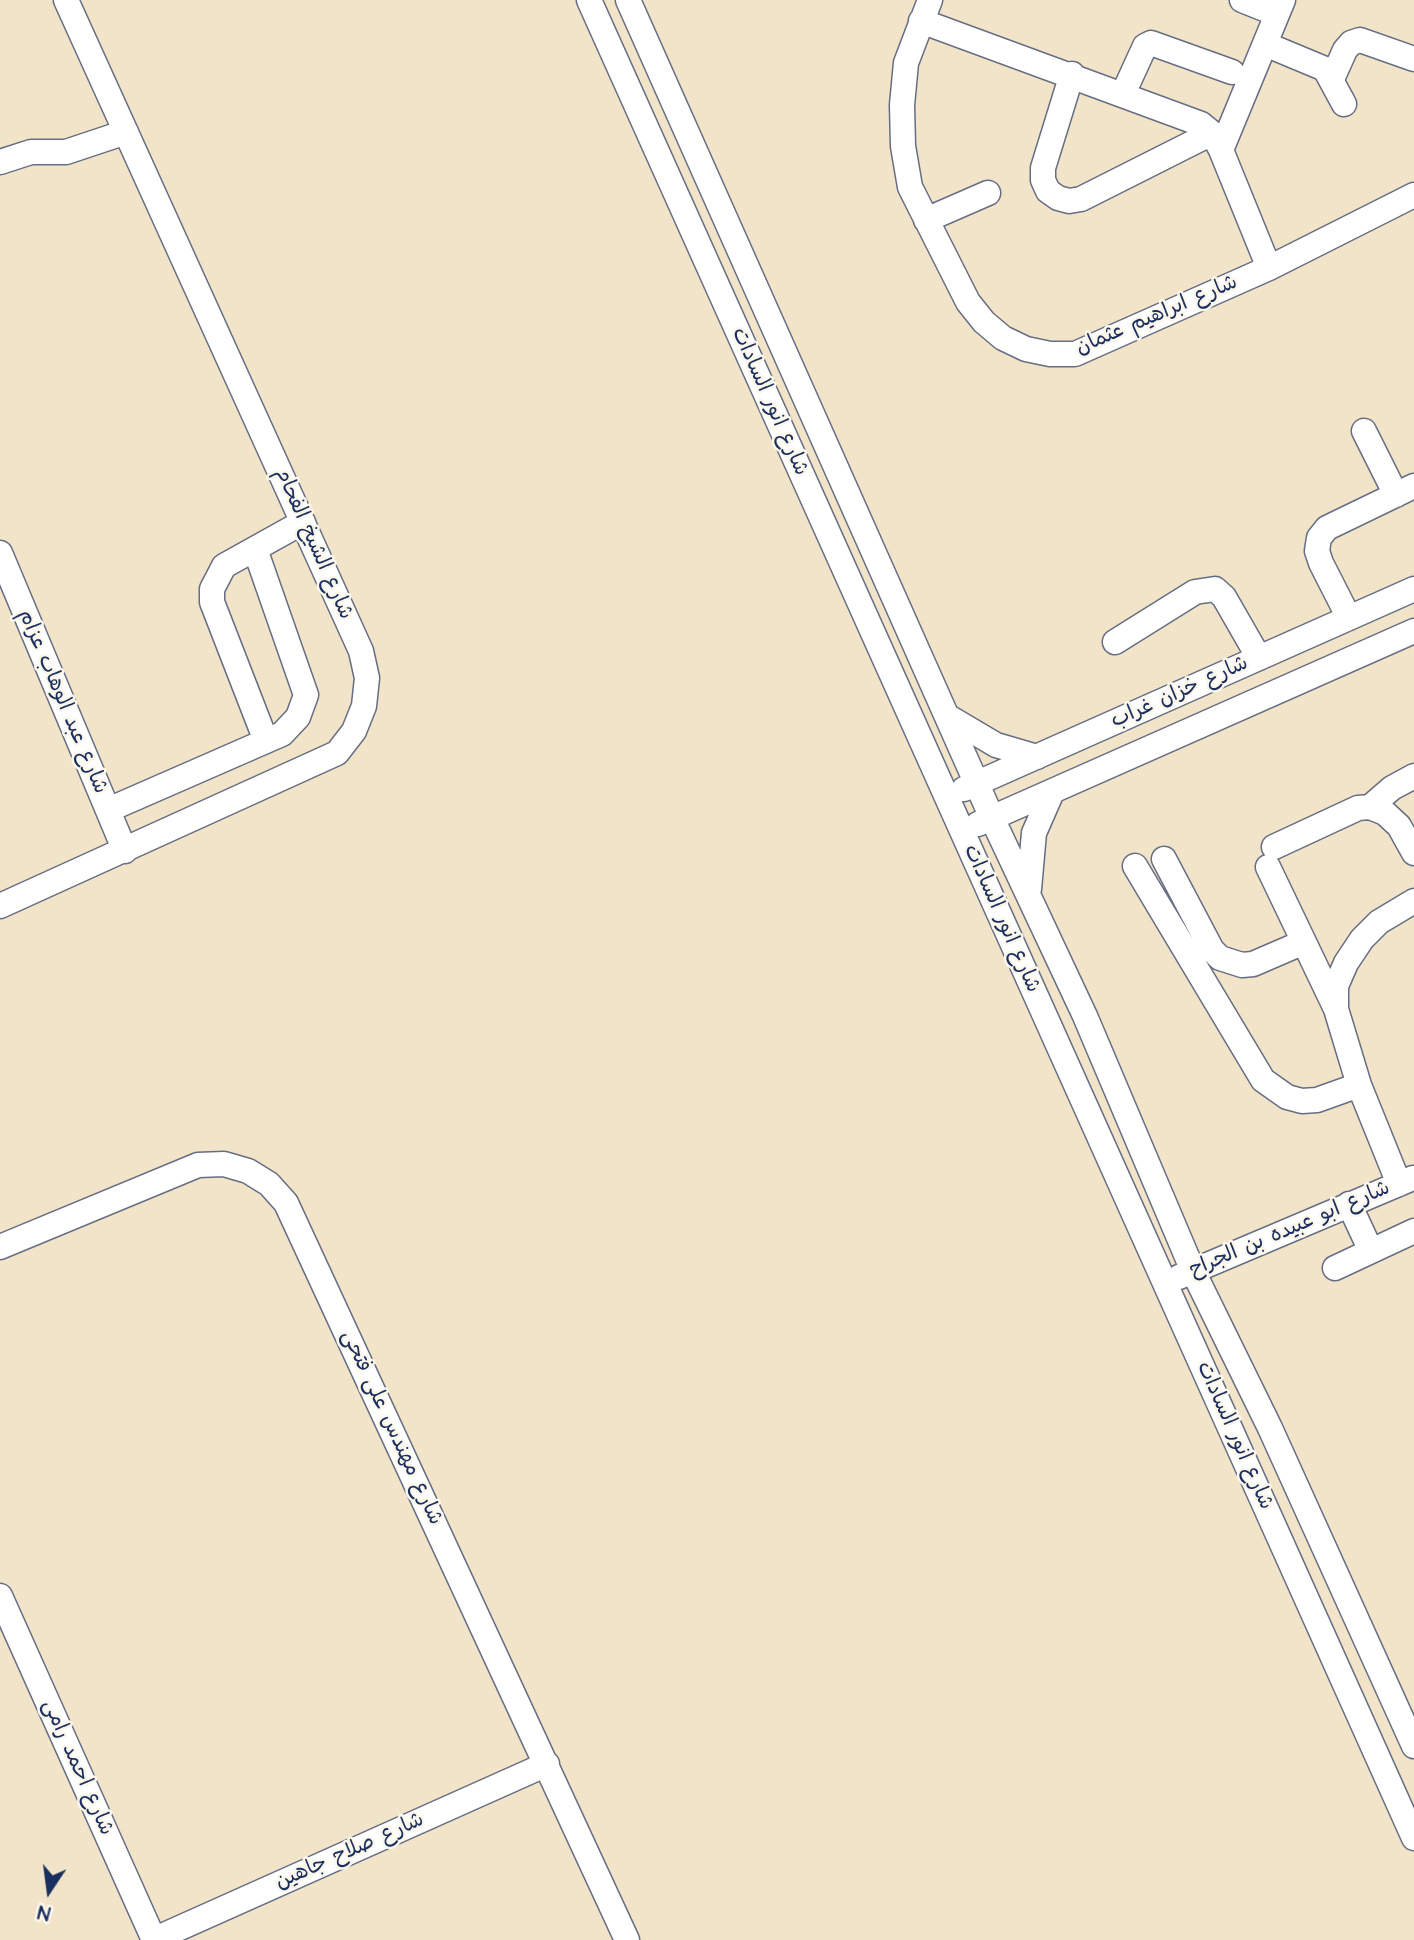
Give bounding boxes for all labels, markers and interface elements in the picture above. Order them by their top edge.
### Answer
street label: شارع ابراهيم عثمان [1072,271,1242,361]
street label: شارع انور السادات [725,324,813,480]
street label: شارع الشيخ الفحام [268,464,358,624]
street label: شارع عبد الوهاب عزام [12,606,112,798]
street label: شارع خزان غراب [1107,651,1253,735]
street label: شارع انور السادات [957,841,1045,997]
street label: شارع ابو عبيده بن الجراح [1186,1176,1394,1284]
street label: شارع مهندس على فتحى [335,1327,447,1529]
street label: شارع انور السادات [1190,1358,1278,1514]
street label: شارع احمد رامى [36,1696,118,1840]
street label: شارع صلاح جاهين [272,1808,428,1896]
north arrow [14,1856,84,1926]
text: N [35,1897,53,1926]

